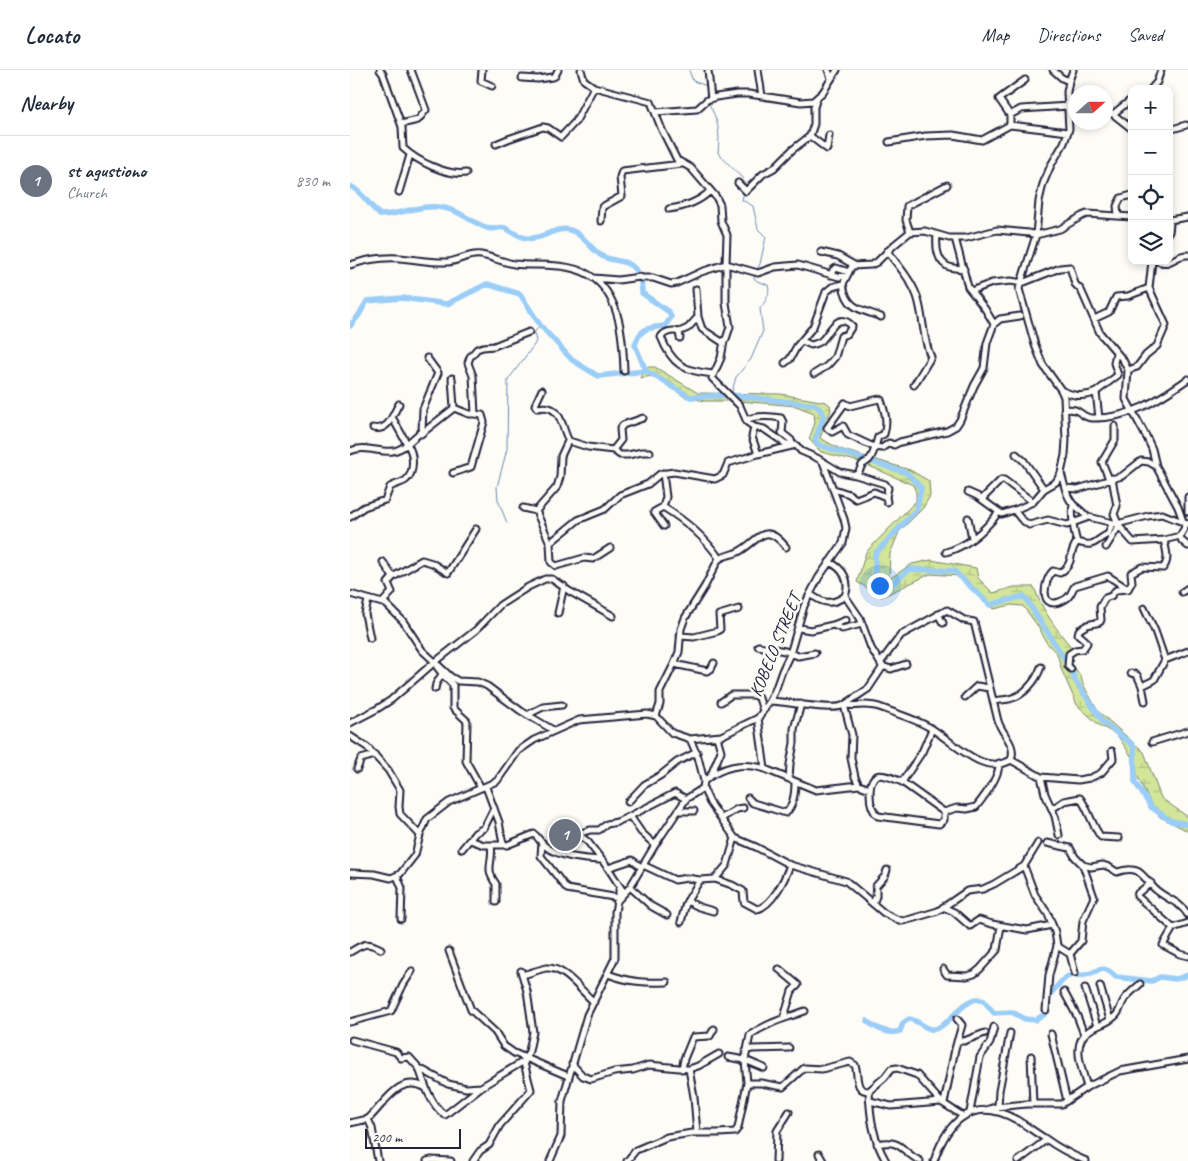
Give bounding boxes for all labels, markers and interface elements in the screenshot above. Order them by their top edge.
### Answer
text: Locato [25,20,79,50]
text: Map [982,24,1009,46]
text: Directions [1037,24,1100,46]
text: Saved [1128,24,1163,46]
north arrow [1068,85,1113,130]
map controls [1128,85,1173,265]
button: + [1128,85,1173,130]
text: Nearby [20,90,73,116]
button: − [1128,130,1173,175]
text: st agustiono [67,159,146,183]
text: 1 [32,171,40,191]
text: 830 m [296,171,330,191]
button: locate [1128,175,1173,220]
text: Church [67,183,107,203]
button: layers [1128,220,1173,265]
your location [867,573,893,599]
street label: KOBELO STREET [744,587,807,700]
pin: 1 [549,816,581,854]
scale bar [365,1126,461,1149]
text: 200 m [372,1129,402,1146]

